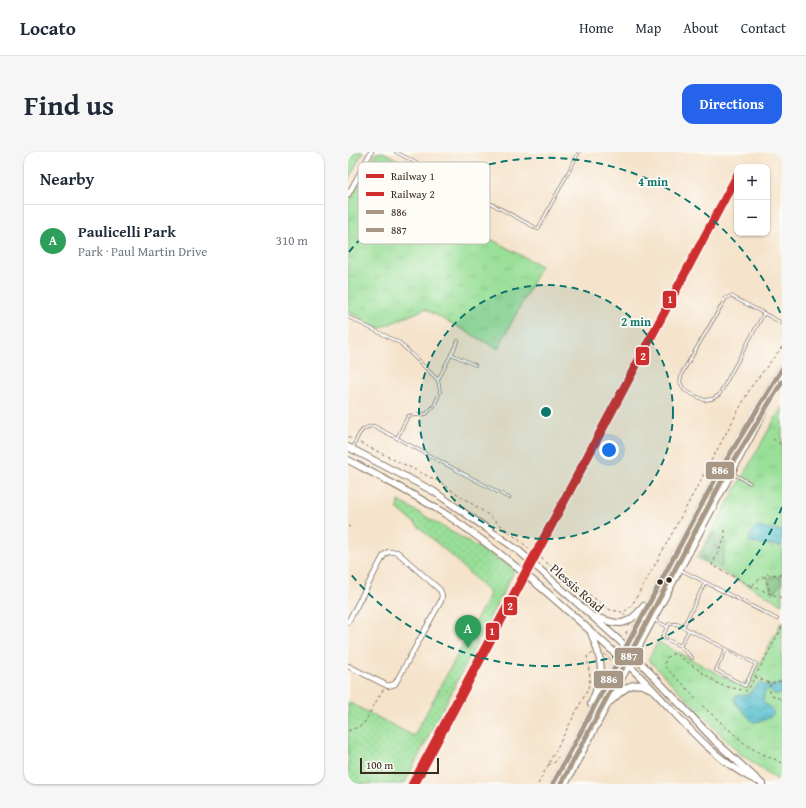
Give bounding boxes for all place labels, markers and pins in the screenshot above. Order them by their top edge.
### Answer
centre of rings [539,405,553,419]
unlabelled marker [664,575,674,585]
unlabelled marker [655,577,665,587]
pin: A [455,615,481,648]

